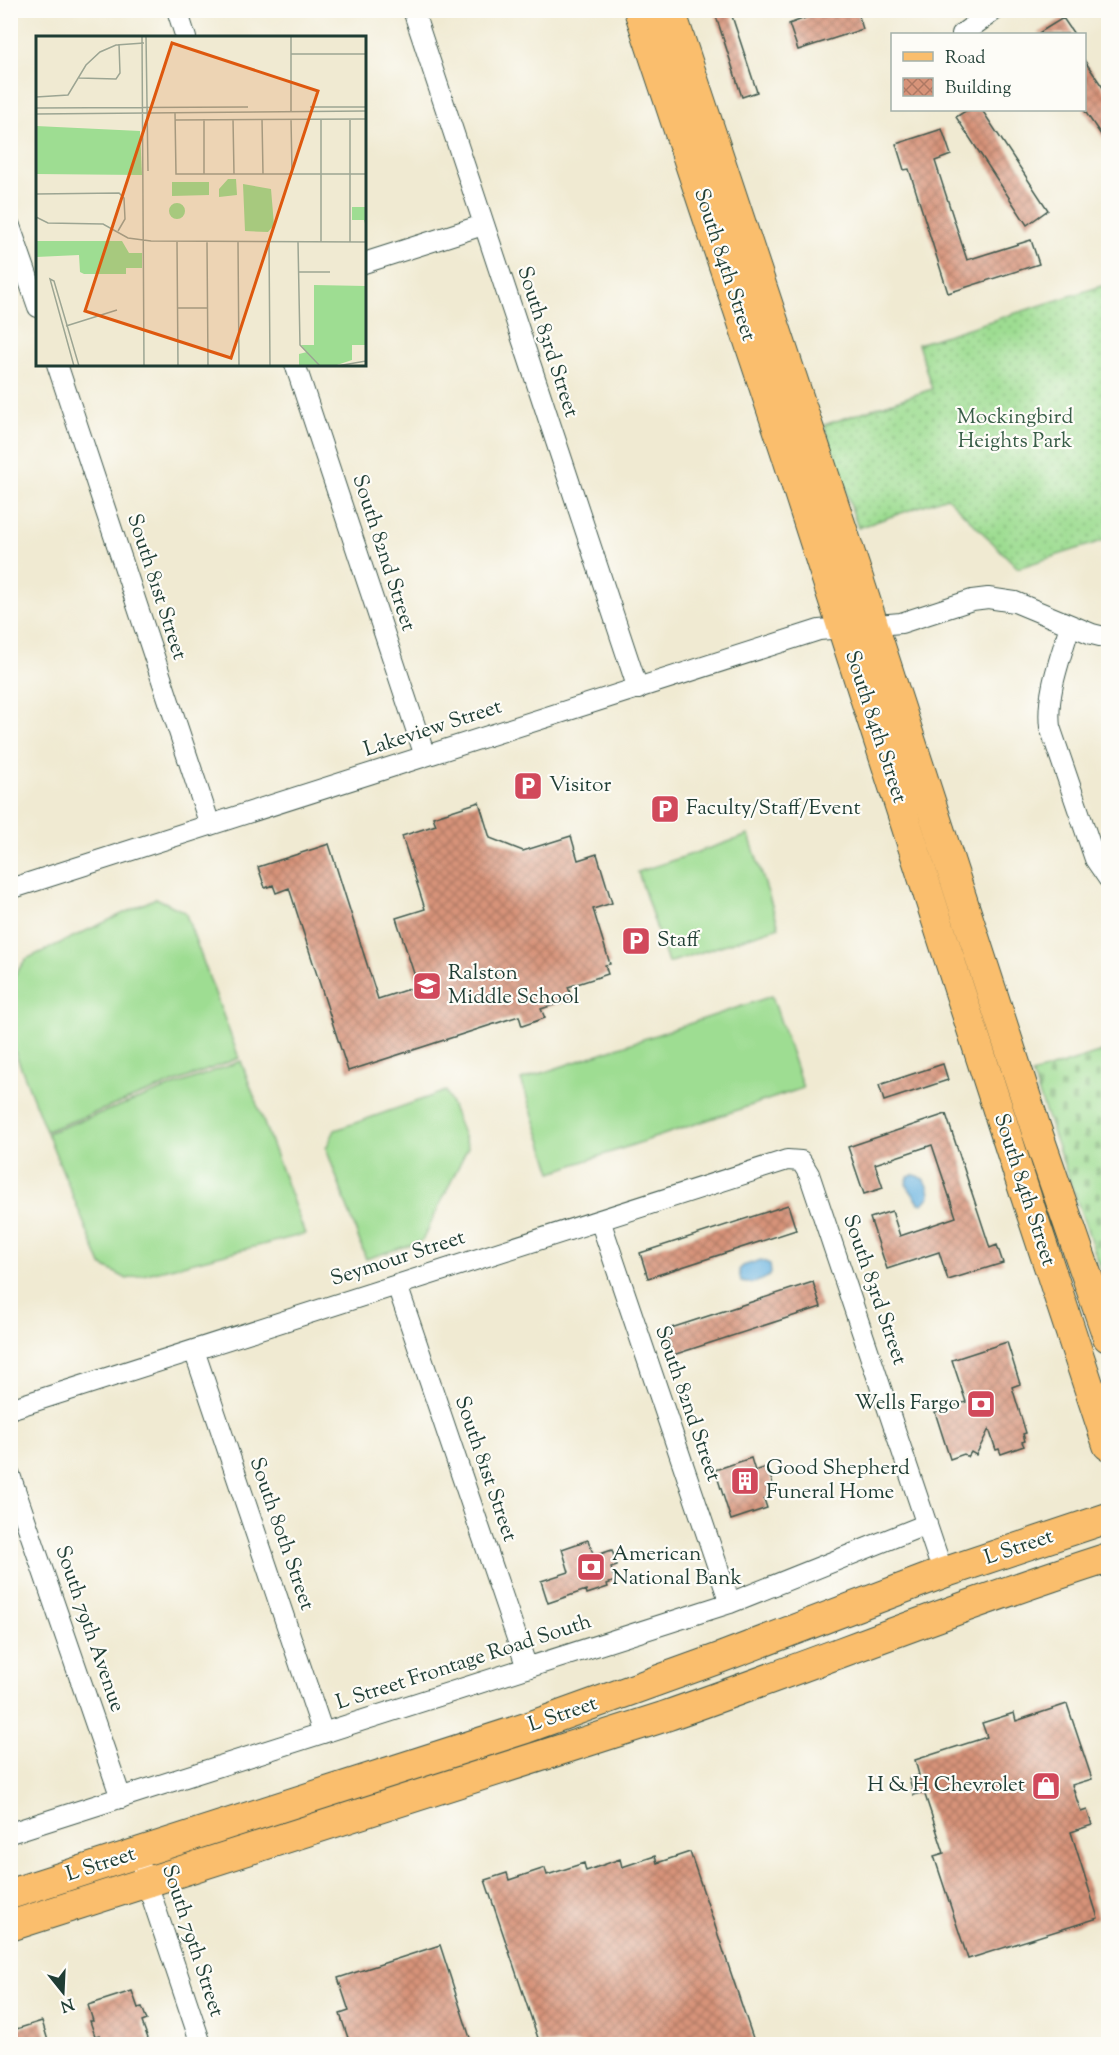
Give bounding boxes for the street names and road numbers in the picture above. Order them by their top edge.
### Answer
street label: South 84th Street [685,185,763,345]
street label: South 83rd Street [508,263,586,421]
street label: South 82nd Street [344,471,422,635]
street label: South 81st Street [118,510,194,664]
street label: South 84th Street [836,647,914,807]
street label: Lakeview Street [360,693,506,765]
street label: South 84th Street [985,1110,1063,1270]
street label: South 83rd Street [834,1211,914,1369]
street label: Seymour Street [327,1223,469,1295]
street label: South 82nd Street [646,1322,728,1486]
street label: South 81st Street [446,1392,524,1546]
street label: South 80th Street [241,1454,321,1614]
street label: L Street [980,1522,1058,1574]
street label: South 79th Avenue [46,1542,132,1716]
street label: L Street Frontage Road South [333,1610,595,1716]
street label: L Street [525,1691,601,1739]
street label: L Street [62,1840,140,1890]
street label: South 79th Street [153,1861,231,2021]

